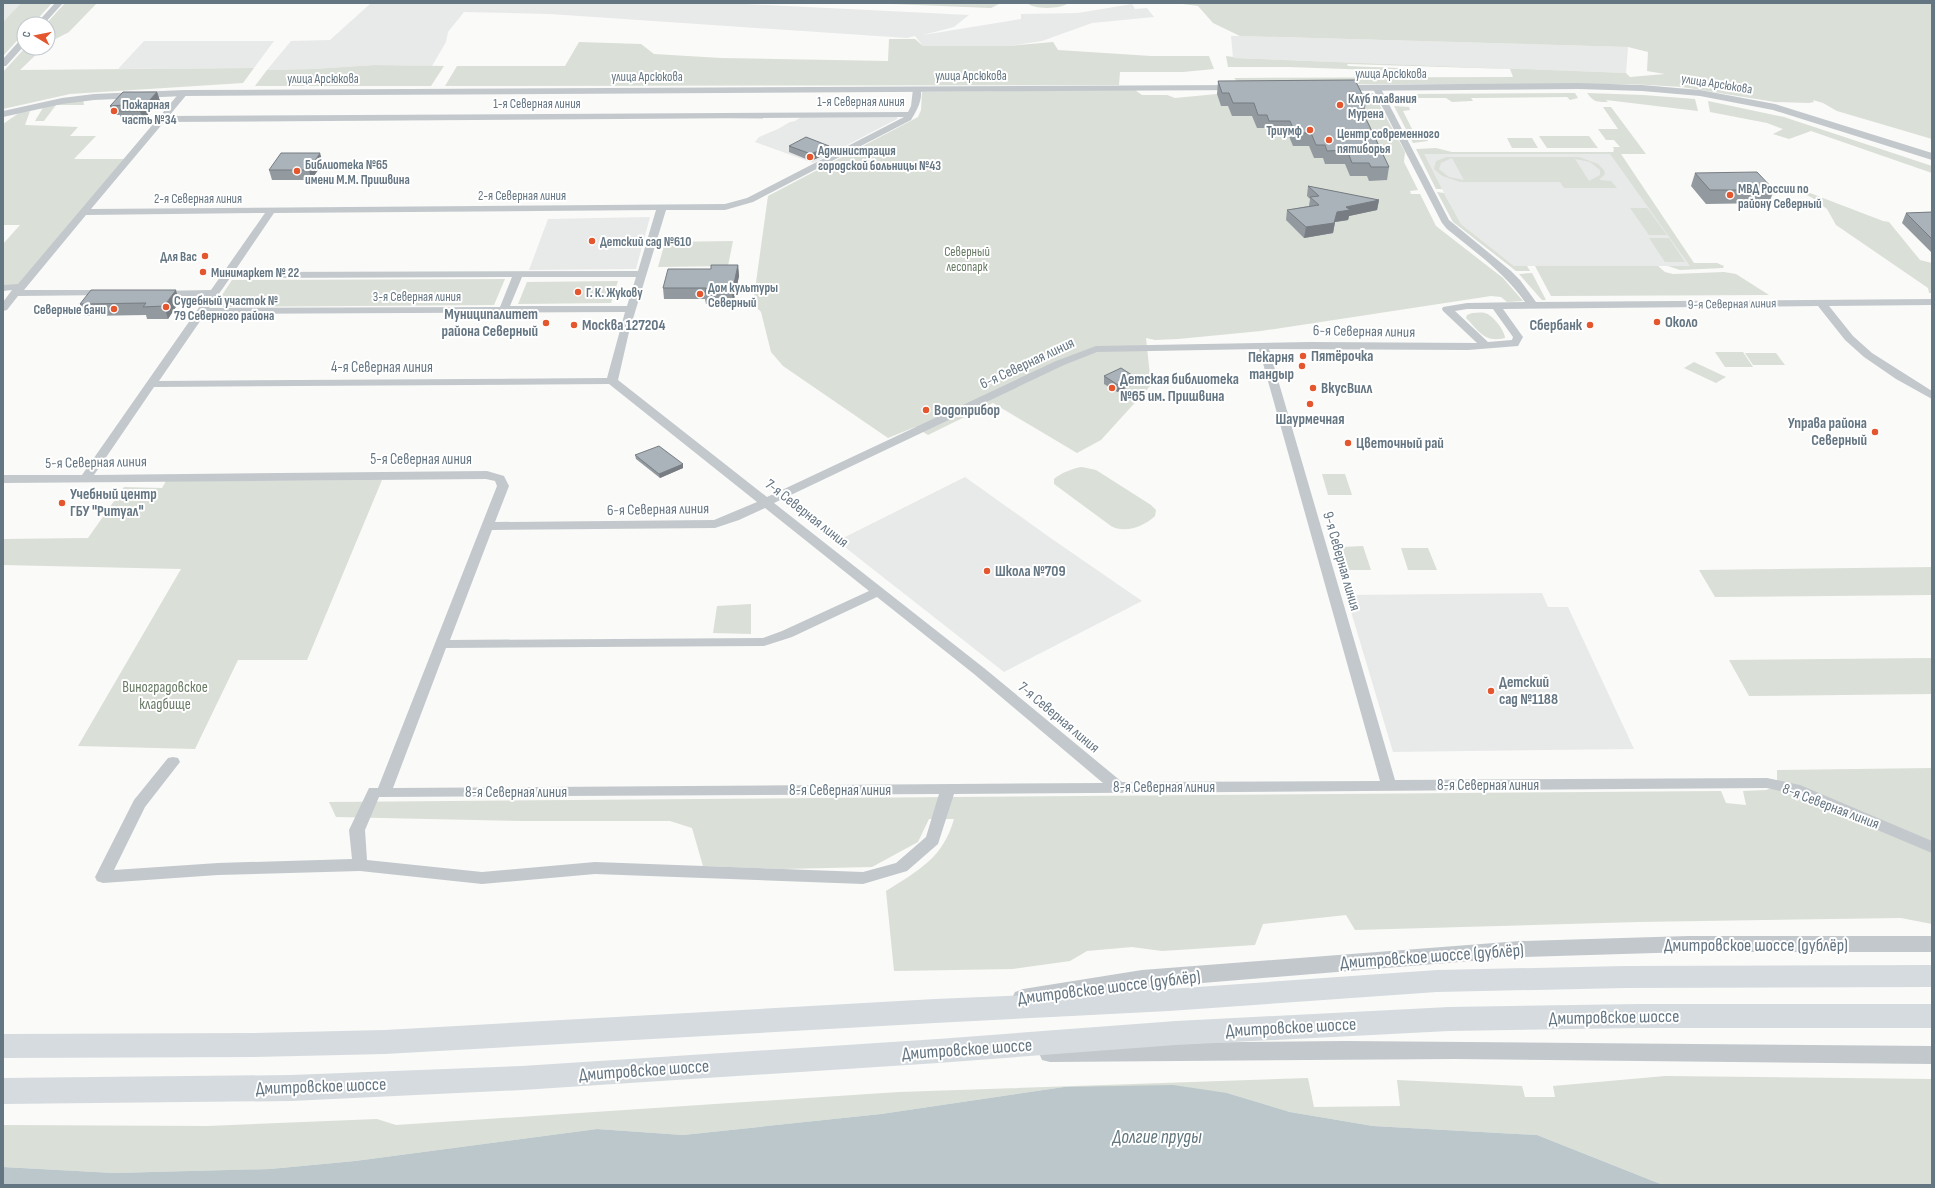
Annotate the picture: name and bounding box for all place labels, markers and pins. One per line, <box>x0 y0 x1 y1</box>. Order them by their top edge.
place label: Клуб плавания Мурена <box>1348 91 1417 122</box>
place label: Пожарная часть №34 <box>122 97 177 128</box>
marker: Клуб плавания Мурена <box>1335 100 1345 110</box>
marker: Пожарная часть №34 <box>109 106 119 116</box>
place label: Триумф <box>1266 123 1302 139</box>
marker: Триумф <box>1305 125 1315 135</box>
place label: Центр современного пятиборья <box>1337 126 1440 157</box>
marker: Центр современного пятиборья <box>1324 135 1334 145</box>
place label: Администрация городской больницы №43 <box>817 143 941 174</box>
marker: Администрация городской больницы №43 <box>805 152 815 162</box>
place label: Библиотека №65 имени М.М. Пришвина <box>305 157 410 188</box>
marker: Библиотека №65 имени М.М. Пришвина <box>292 166 302 176</box>
place label: МВД России по району Северный <box>1738 181 1822 212</box>
marker: МВД России по району Северный <box>1725 190 1735 200</box>
place label: Детский сад №610 <box>600 234 691 250</box>
marker: Детский сад №610 <box>587 236 597 246</box>
place label: Для Вас <box>160 249 198 265</box>
marker: Для Вас <box>200 251 210 261</box>
place label: Минимаркет № 22 <box>211 265 299 281</box>
marker: Минимаркет № 22 <box>198 267 208 277</box>
place label: Дом культуры Северный <box>708 280 778 311</box>
place label: Г. К. Жукову <box>586 285 643 301</box>
marker: Г. К. Жукову <box>573 287 583 297</box>
marker: Дом культуры Северный <box>695 289 705 299</box>
place label: Судебный участок № 79 Северного района <box>174 293 278 324</box>
place label: Северные бани <box>33 302 106 318</box>
marker: Судебный участок № 79 Северного района <box>161 302 171 312</box>
marker: Северные бани <box>109 304 119 314</box>
place label: Муниципалитет района Северный <box>441 305 538 341</box>
place label: Около <box>1665 313 1698 332</box>
place label: Москва 127204 <box>582 316 665 335</box>
place label: Сбербанк <box>1529 316 1583 335</box>
marker: Около <box>1652 317 1662 327</box>
marker: Муниципалитет района Северный <box>541 318 551 328</box>
marker: Москва 127204 <box>569 320 579 330</box>
marker: Сбербанк <box>1585 320 1595 330</box>
place label: Пятёрочка <box>1311 347 1373 366</box>
place label: Пекарня тандыр <box>1248 348 1294 384</box>
marker: Пятёрочка <box>1298 351 1308 361</box>
marker: Пекарня тандыр <box>1297 361 1307 371</box>
place label: Детская библиотека №65 им. Пришвина <box>1120 370 1239 406</box>
place label: ВкусВилл <box>1321 379 1373 398</box>
marker: Детская библиотека №65 им. Пришвина <box>1107 383 1117 393</box>
marker: ВкусВилл <box>1308 383 1318 393</box>
marker: Шаурмечная <box>1305 399 1315 409</box>
place label: Водоприбор <box>934 401 1000 420</box>
marker: Водоприбор <box>921 405 931 415</box>
place label: Шаурмечная <box>1275 410 1345 429</box>
place label: Управа района Северный <box>1788 414 1867 450</box>
marker: Управа района Северный <box>1870 427 1880 437</box>
place label: Цветочный рай <box>1356 434 1444 453</box>
marker: Цветочный рай <box>1343 438 1353 448</box>
place label: Учебный центр ГБУ "Ритуал" <box>70 485 157 521</box>
marker: Учебный центр ГБУ "Ритуал" <box>57 498 67 508</box>
place label: Школа №709 <box>995 562 1066 581</box>
marker: Школа №709 <box>982 566 992 576</box>
place label: Детский сад №1188 <box>1499 673 1558 709</box>
marker: Детский сад №1188 <box>1486 686 1496 696</box>

